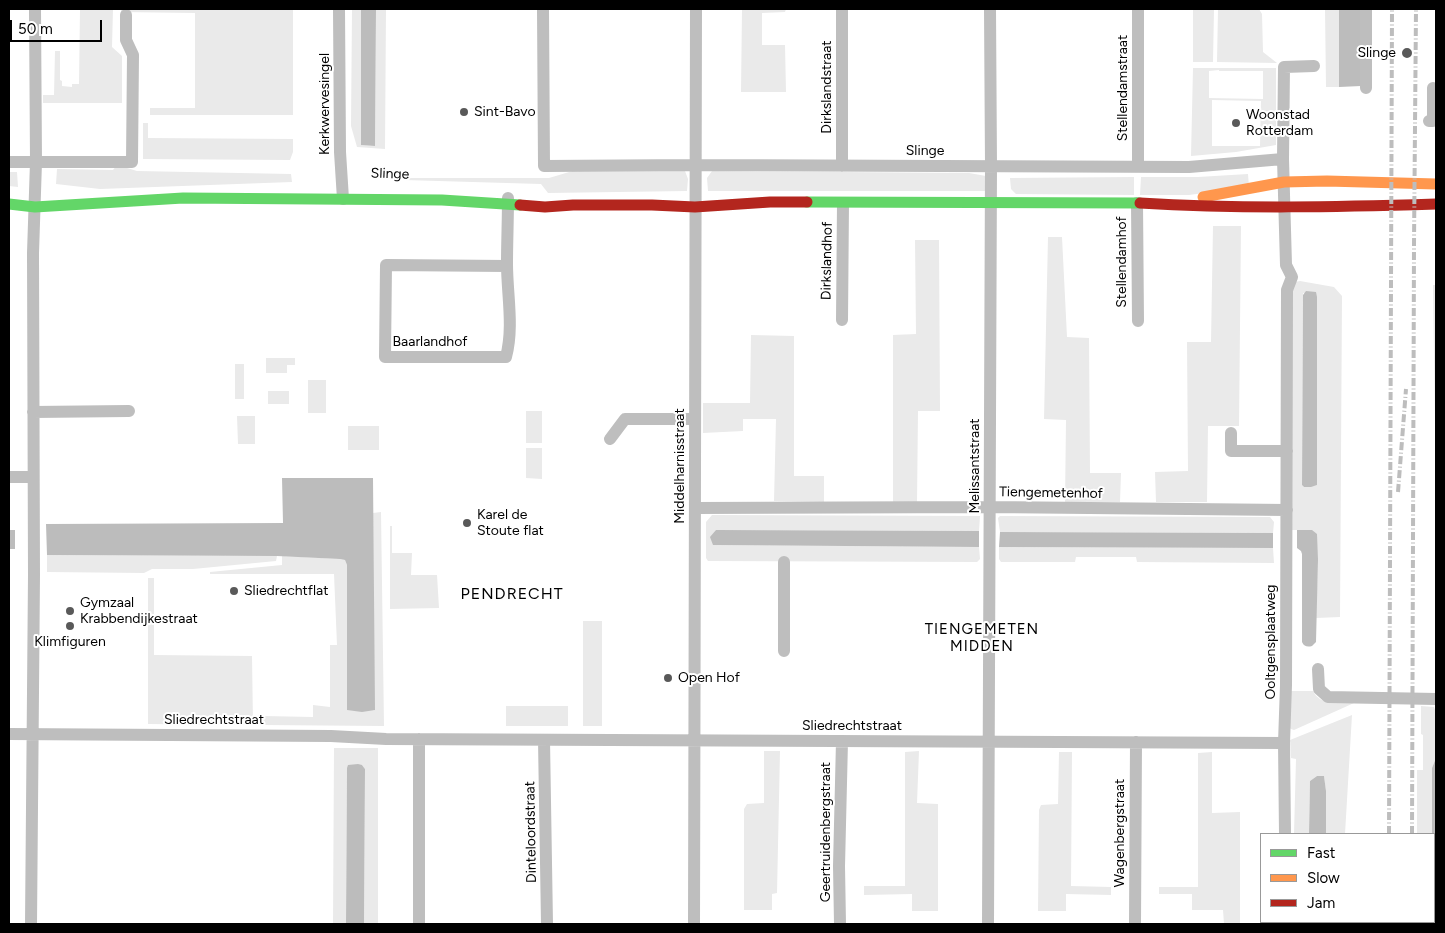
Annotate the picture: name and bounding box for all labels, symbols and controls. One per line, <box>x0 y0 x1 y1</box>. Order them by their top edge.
scale bar <box>12 10 105 42</box>
text: 50 m <box>18 20 53 38</box>
street label: Stellendamstraat <box>1115 35 1131 141</box>
street label: Dirkslandstraat <box>819 40 835 134</box>
place label: Slinge <box>1357 45 1396 61</box>
marker: Slinge <box>1400 46 1414 60</box>
street label: Kerkwervesingel <box>317 53 333 155</box>
place label: Sint-Bavo <box>474 104 536 120</box>
marker: Sint-Bavo <box>458 106 470 118</box>
place label: Woonstad Rotterdam <box>1246 107 1313 140</box>
marker: Woonstad Rotterdam <box>1230 117 1242 129</box>
street label: Slinge <box>906 143 944 159</box>
street label: Slinge <box>370 165 410 183</box>
street label: Stellendamhof <box>1114 216 1130 308</box>
street label: Dirkslandhof <box>818 222 836 300</box>
street label: Baarlandhof <box>393 334 467 350</box>
street label: Middelharnisstraat <box>672 408 688 524</box>
street label: Melissantstraat <box>967 418 983 514</box>
street label: Tiengemetenhof <box>999 484 1103 502</box>
place label: Karel de Stoute flat <box>477 507 544 540</box>
marker: Karel de Stoute flat <box>461 517 473 529</box>
place label: Sliedrechtflat <box>244 583 329 599</box>
district label: PENDRECHT <box>459 584 565 604</box>
street label: Ooltgensplaatweg <box>1263 584 1279 700</box>
marker: Sliedrechtflat <box>228 585 240 597</box>
place label: Gymzaal Krabbendijkestraat <box>80 595 198 628</box>
marker: Gymzaal Krabbendijkestraat <box>64 605 76 617</box>
marker: Klimfiguren <box>64 620 76 632</box>
district label: TIENGEMETEN MIDDEN <box>923 621 1041 656</box>
place label: Klimfiguren <box>34 634 106 650</box>
place label: Open Hof <box>678 670 740 686</box>
marker: Open Hof <box>662 672 674 684</box>
street label: Sliedrechtstraat <box>164 712 264 728</box>
street label: Sliedrechtstraat <box>802 718 902 734</box>
street label: Geertruidenbergstraat <box>818 762 834 902</box>
street label: Wagenbergstraat <box>1112 779 1128 887</box>
street label: Dinteloordstraat <box>522 781 540 883</box>
legend <box>1260 833 1435 923</box>
text: Fast <box>1307 844 1335 862</box>
text: Slow <box>1307 869 1340 887</box>
text: Jam <box>1307 894 1335 912</box>

